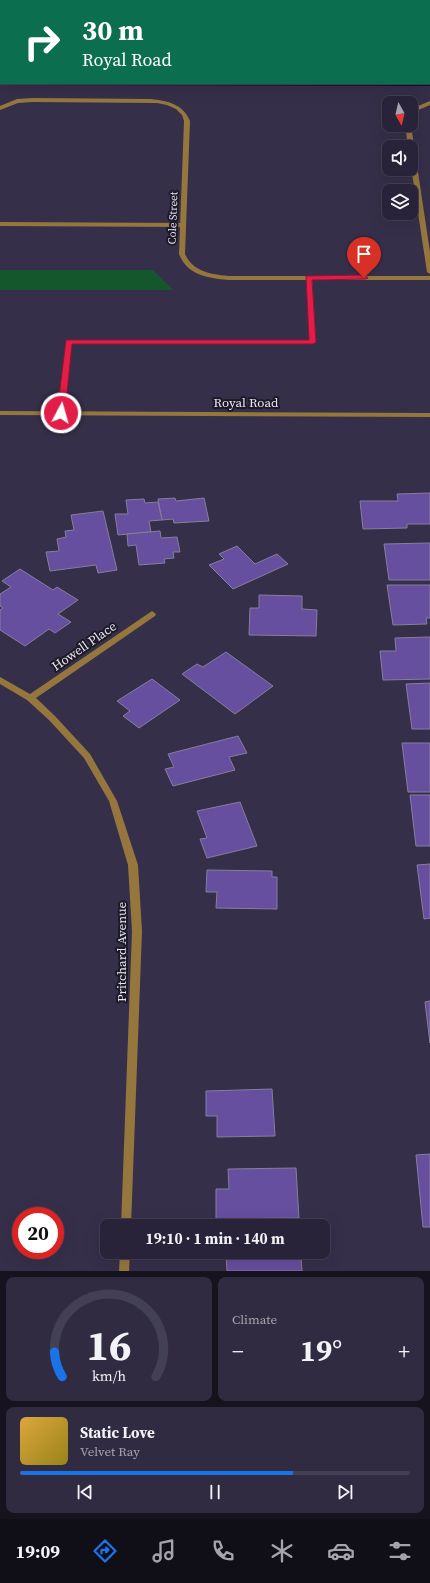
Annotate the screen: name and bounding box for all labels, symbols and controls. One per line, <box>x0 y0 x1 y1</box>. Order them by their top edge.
text: 30 m <box>82 11 144 49</box>
icon: right <box>16 16 68 68</box>
text: Royal Road <box>82 47 172 72</box>
north arrow <box>382 96 418 132</box>
map controls <box>382 96 418 220</box>
button: sound <box>382 140 418 176</box>
button: layers <box>382 184 418 220</box>
street label: Cole Street <box>165 191 181 245</box>
pin <box>347 237 381 278</box>
icon: arrive <box>353 243 375 265</box>
position arrow <box>40 392 82 434</box>
street label: Royal Road <box>214 394 279 411</box>
street label: Howell Place <box>48 617 120 674</box>
street label: Pritchard Avenue <box>113 902 130 1002</box>
speed limit sign: 20 <box>12 1207 64 1259</box>
text: 19:10 · 1 min · 140 m <box>146 1228 285 1249</box>
text: Climate <box>232 1311 277 1328</box>
text: 16 <box>86 1317 132 1374</box>
text: 19° <box>300 1330 342 1371</box>
text: − <box>232 1336 244 1366</box>
text: + <box>398 1336 410 1366</box>
text: km/h <box>92 1366 126 1386</box>
text: Static Love <box>80 1422 155 1443</box>
text: Velvet Ray <box>80 1443 140 1460</box>
icon: previous <box>74 1481 96 1503</box>
icon: pause <box>204 1481 226 1503</box>
icon: next <box>334 1481 356 1503</box>
icon: directions <box>91 1537 119 1565</box>
icon: music <box>150 1537 178 1565</box>
icon: phone <box>209 1537 237 1565</box>
icon: climate <box>268 1537 296 1565</box>
icon: car <box>327 1537 355 1565</box>
icon: filters <box>386 1537 414 1565</box>
text: 19:09 <box>16 1539 60 1564</box>

